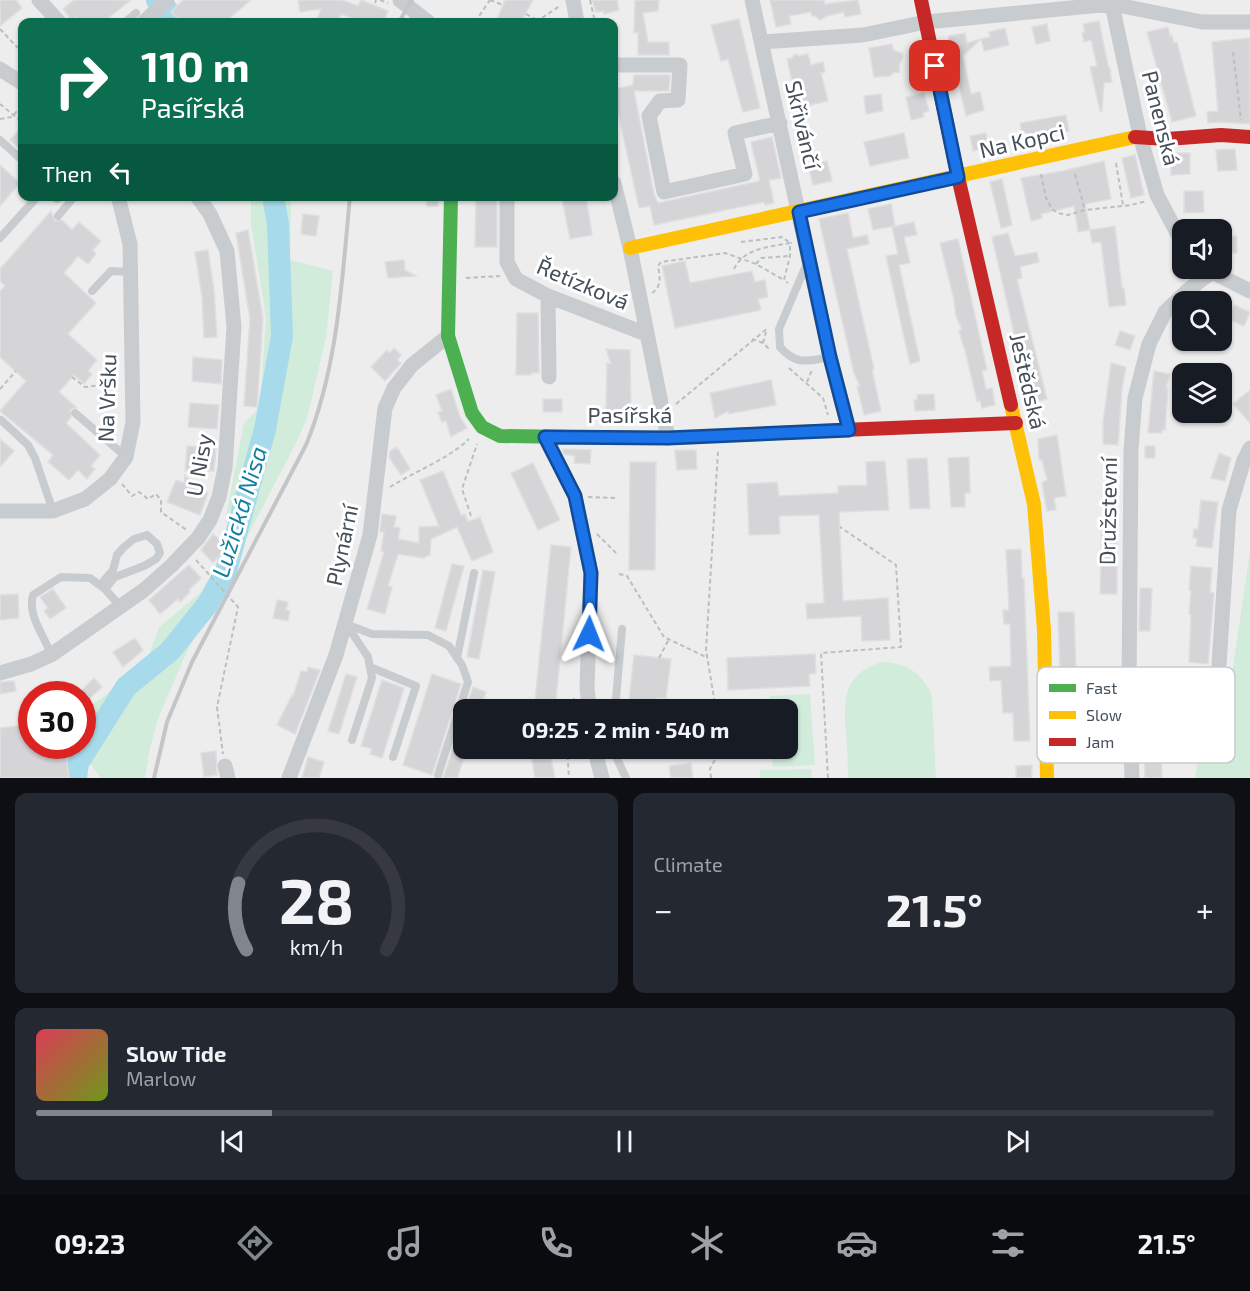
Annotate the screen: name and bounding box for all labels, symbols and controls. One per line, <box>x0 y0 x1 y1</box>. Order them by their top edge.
text: 110 m <box>141 40 250 90</box>
pin <box>909 40 960 91</box>
icon: right <box>42 42 120 120</box>
icon: arrive <box>918 49 951 82</box>
street label: Panenská <box>1138 68 1186 168</box>
street label: Skřivánčí <box>781 78 827 173</box>
text: Pasířská <box>141 91 245 123</box>
street label: Na Kopci <box>977 118 1067 162</box>
icon: left <box>104 156 137 189</box>
text: Then <box>42 160 92 186</box>
map controls <box>1172 219 1232 423</box>
button: sound <box>1172 219 1232 279</box>
street label: Řetízková <box>534 252 633 314</box>
button: search <box>1172 291 1232 351</box>
street label: Ještědská <box>1005 330 1053 431</box>
street label: Na Vršku <box>91 353 121 443</box>
button: layers <box>1172 363 1232 423</box>
street label: Pasířská <box>588 401 672 427</box>
street label: U Nisy <box>180 431 216 498</box>
water label: Lužická Nisa <box>205 442 272 581</box>
street label: Družstevní <box>1093 455 1121 565</box>
street label: Plynární <box>320 500 363 588</box>
position arrow <box>557 602 621 666</box>
legend <box>1037 667 1235 763</box>
text: Fast <box>1086 678 1117 697</box>
speed limit sign: 30 <box>18 681 96 759</box>
text: Slow <box>1086 705 1122 724</box>
text: 09:25 · 2 min · 540 m <box>522 716 729 742</box>
text: Jam <box>1086 732 1114 751</box>
text: Climate <box>654 852 723 876</box>
text: 28 <box>279 862 354 937</box>
text: 21.5° <box>886 882 983 936</box>
text: − <box>654 889 673 929</box>
text: + <box>1196 889 1214 929</box>
text: km/h <box>290 934 343 959</box>
text: Slow Tide <box>126 1040 226 1066</box>
text: Marlow <box>126 1066 196 1090</box>
icon: previous <box>216 1125 249 1158</box>
icon: pause <box>608 1125 641 1158</box>
icon: next <box>1001 1125 1034 1158</box>
icon: directions <box>234 1222 276 1264</box>
icon: music <box>384 1222 426 1264</box>
icon: phone <box>535 1222 577 1264</box>
icon: climate <box>686 1222 728 1264</box>
icon: car <box>836 1222 878 1264</box>
icon: filters <box>987 1222 1029 1264</box>
text: 09:23 <box>54 1227 125 1259</box>
text: 21.5° <box>1137 1227 1196 1259</box>

